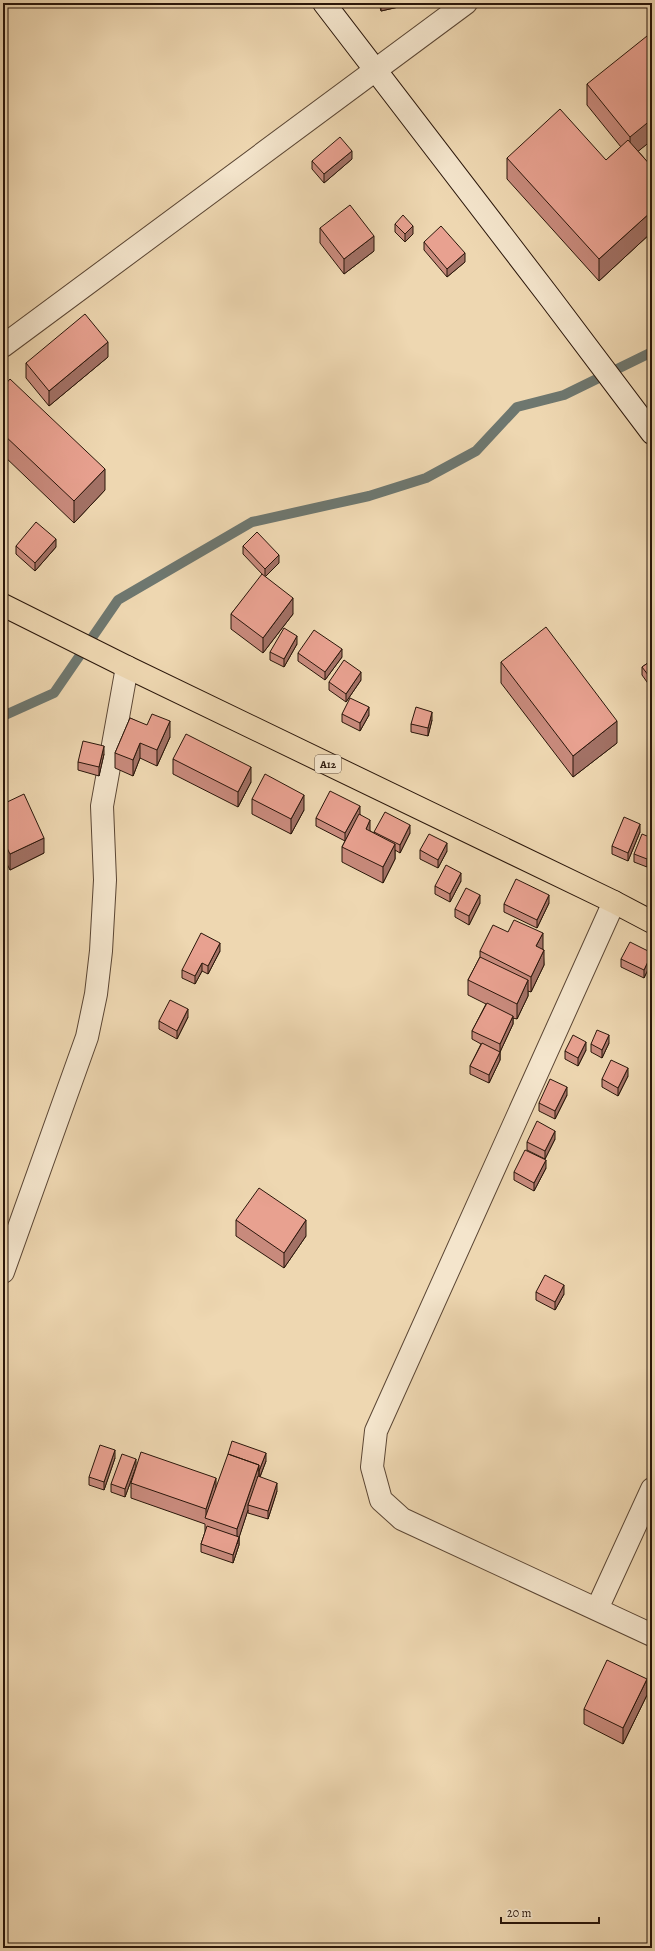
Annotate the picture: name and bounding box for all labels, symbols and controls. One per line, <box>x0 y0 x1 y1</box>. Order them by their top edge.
road number: A12 <box>315 755 341 773</box>
scale bar <box>501 1899 599 1925</box>
text: 20 m <box>507 1905 531 1921</box>

